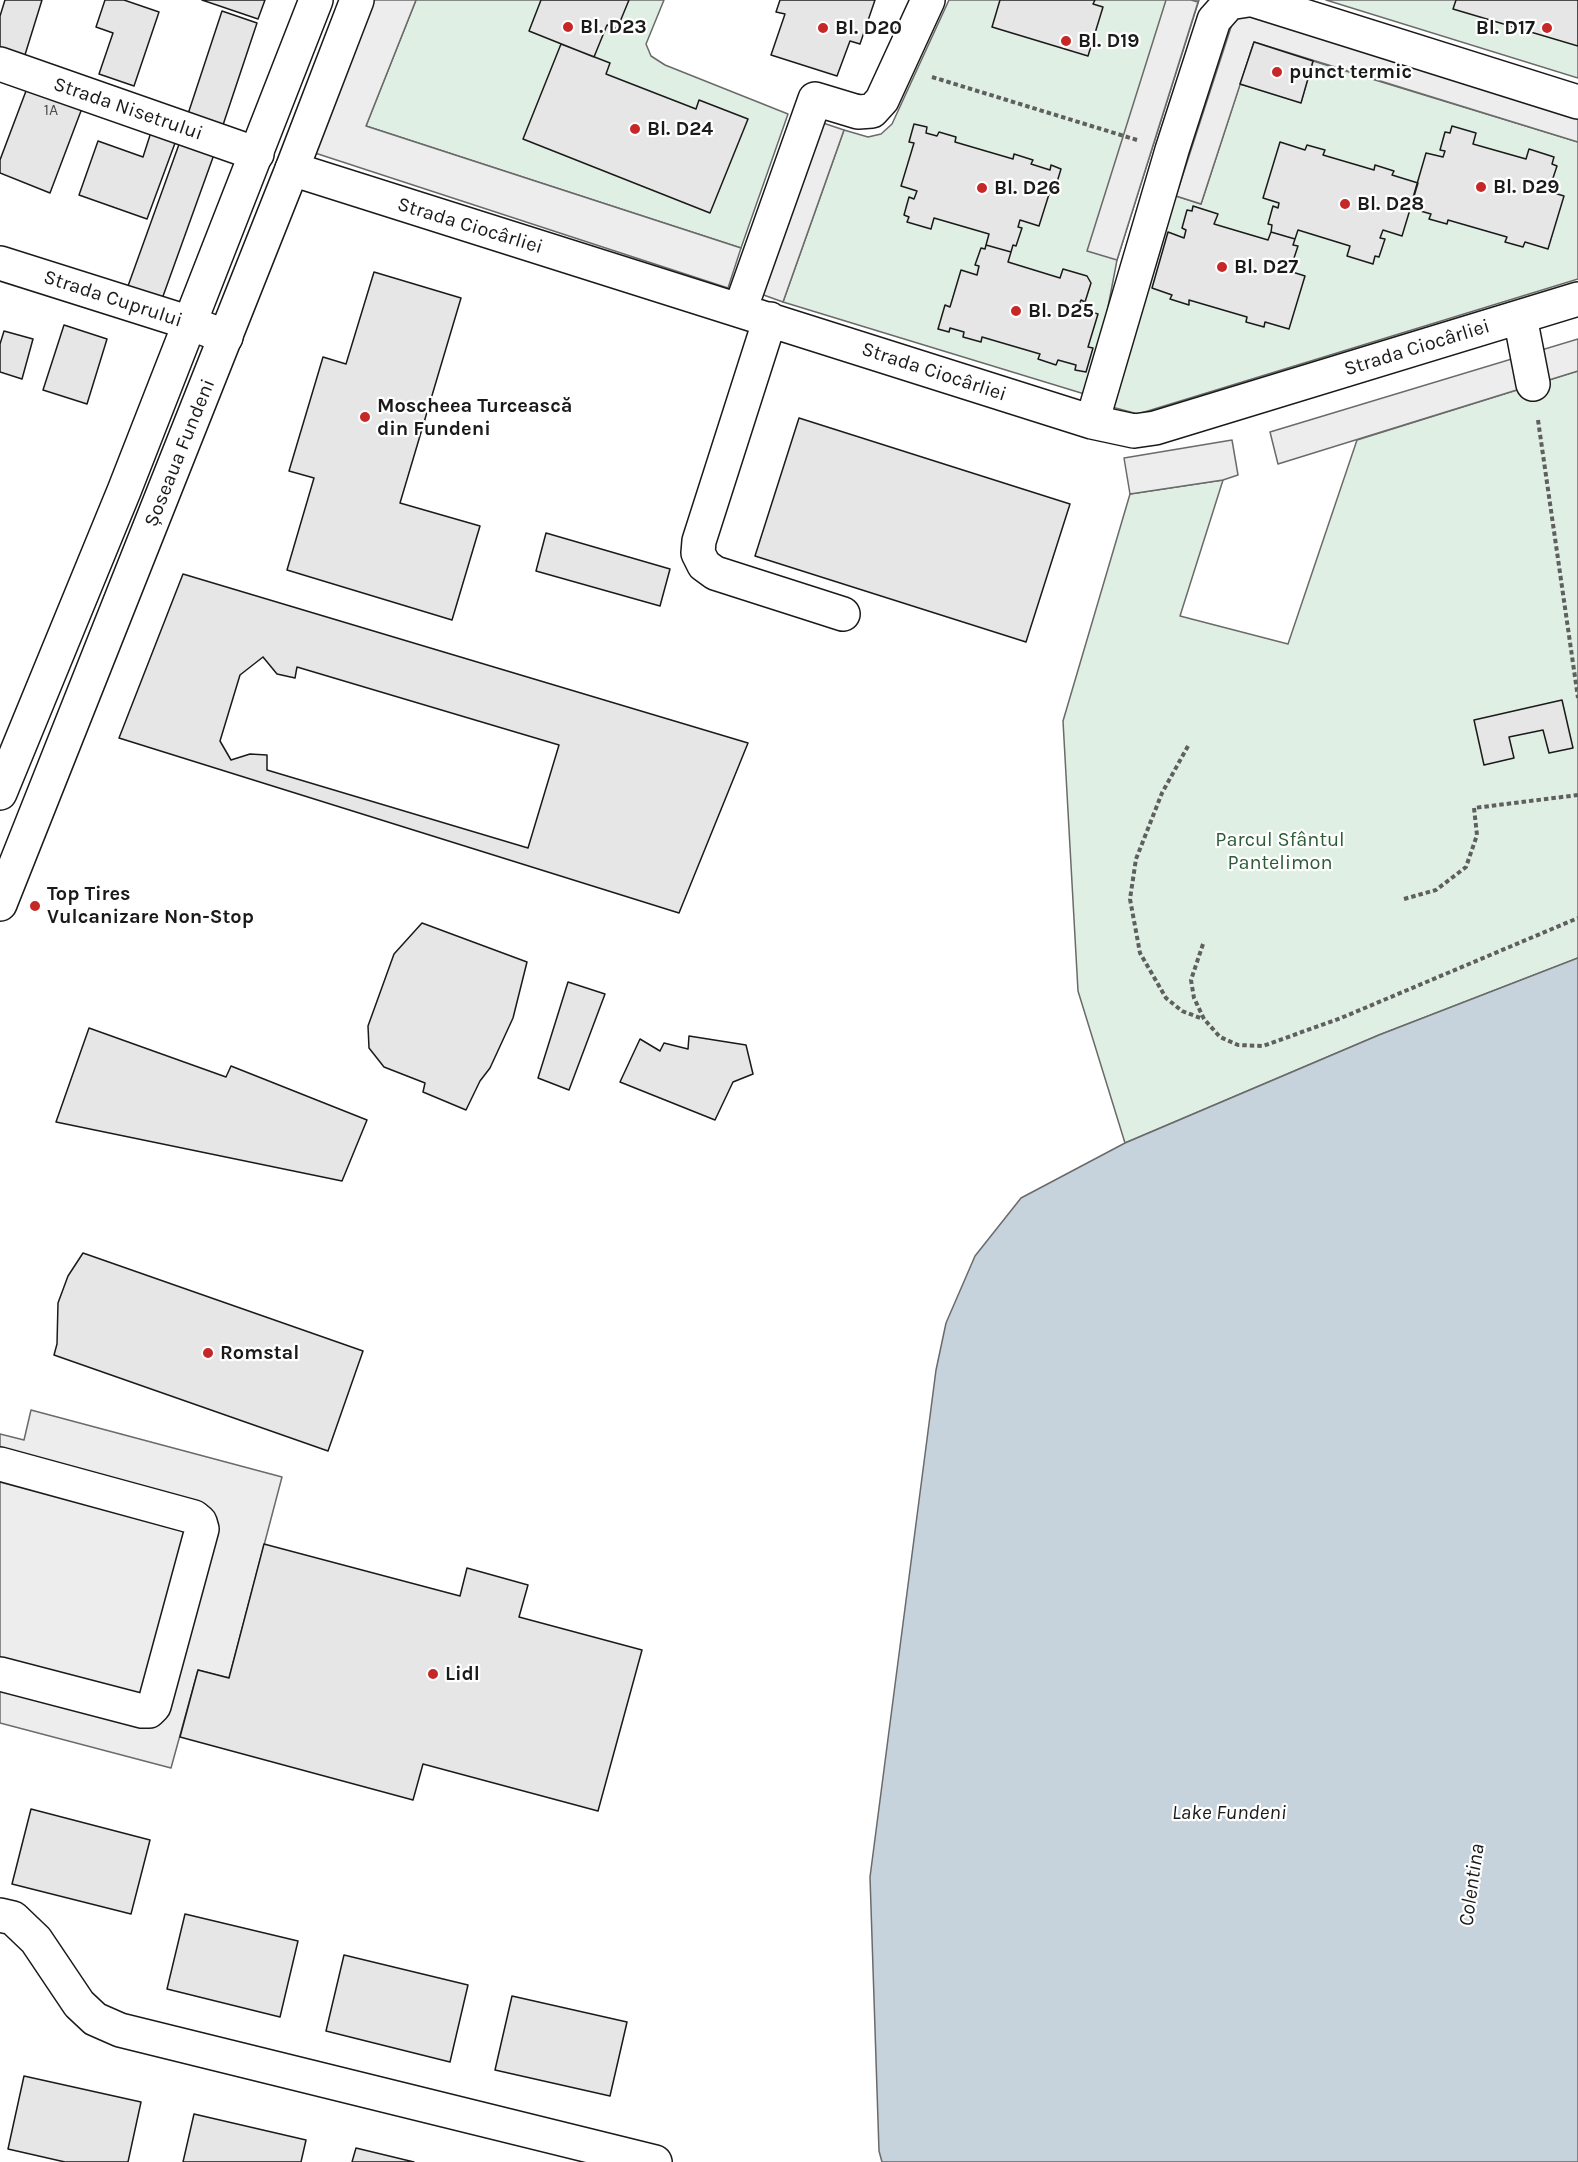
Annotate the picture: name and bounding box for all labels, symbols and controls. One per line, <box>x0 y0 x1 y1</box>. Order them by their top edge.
place label: Bl. D23 <box>580 15 647 39</box>
place label: Bl. D20 <box>835 16 902 40</box>
place label: Bl. D17 <box>1476 16 1535 40</box>
marker: Bl. D23 <box>561 20 575 34</box>
marker: Bl. D20 <box>816 21 830 35</box>
marker: Bl. D17 <box>1540 21 1554 35</box>
place label: Bl. D19 <box>1078 29 1139 53</box>
marker: Bl. D19 <box>1059 34 1073 48</box>
place label: punct termic <box>1289 60 1412 84</box>
marker: punct termic <box>1270 65 1284 79</box>
street label: Strada Nisetrului <box>50 72 206 146</box>
house number: 1A <box>44 100 58 120</box>
place label: Bl. D24 <box>647 117 713 141</box>
marker: Bl. D24 <box>628 122 642 136</box>
place label: Bl. D29 <box>1493 175 1559 199</box>
place label: Bl. D26 <box>994 176 1060 200</box>
marker: Bl. D29 <box>1474 180 1488 194</box>
marker: Bl. D26 <box>975 181 989 195</box>
street label: Strada Ciocârliei <box>394 192 546 260</box>
place label: Bl. D28 <box>1357 192 1424 216</box>
marker: Bl. D28 <box>1338 197 1352 211</box>
place label: Bl. D27 <box>1234 255 1298 279</box>
marker: Bl. D27 <box>1215 260 1229 274</box>
street label: Strada Cuprului <box>41 265 185 333</box>
place label: Bl. D25 <box>1028 299 1094 323</box>
marker: Bl. D25 <box>1009 304 1023 318</box>
street label: Strada Ciocârliei <box>1341 314 1493 382</box>
street label: Strada Ciocârliei <box>859 337 1009 407</box>
street label: Șoseaua Fundeni <box>139 376 221 530</box>
place label: Moscheea Turcească din Fundeni <box>377 394 572 441</box>
marker: Moscheea Turcească din Fundeni <box>358 410 372 424</box>
park label: Parcul Sfântul Pantelimon <box>1215 828 1345 875</box>
place label: Top Tires Vulcanizare Non-Stop <box>47 882 254 929</box>
marker: Top Tires Vulcanizare Non-Stop <box>28 899 42 913</box>
place label: Romstal <box>220 1341 299 1365</box>
marker: Romstal <box>201 1346 215 1360</box>
place label: Lidl <box>445 1662 480 1686</box>
marker: Lidl <box>426 1667 440 1681</box>
water label: Lake Fundeni <box>1172 1800 1286 1826</box>
water label: Colentina <box>1454 1842 1490 1928</box>

